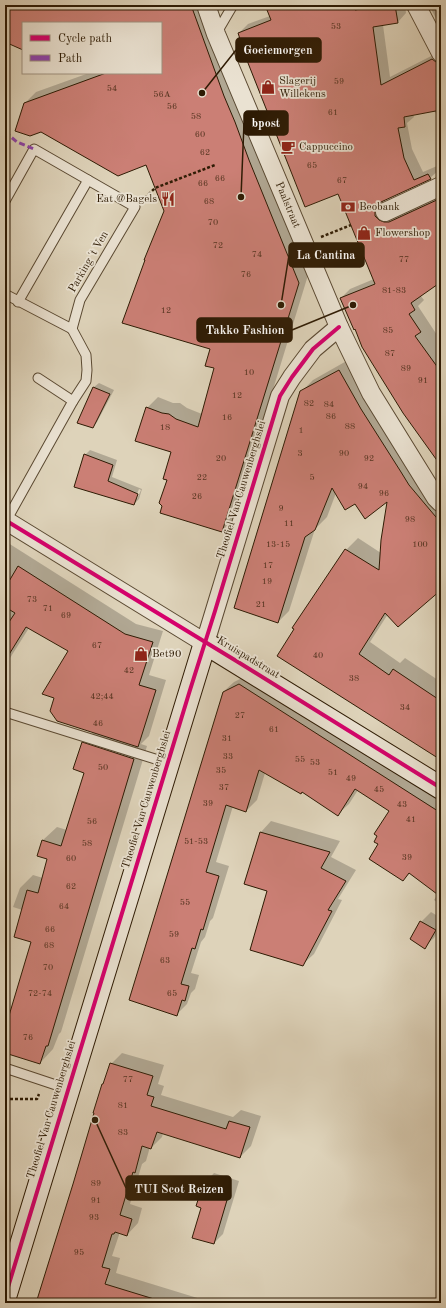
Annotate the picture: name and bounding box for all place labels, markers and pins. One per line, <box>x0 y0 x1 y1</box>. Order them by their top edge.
callout: Goeiemorgen <box>236 38 321 62</box>
place label: Slagerij Willekens <box>279 76 326 100</box>
shop icon: Slagerij Willekens <box>260 79 276 95</box>
callout: bpost <box>244 111 288 135</box>
cafe icon: Cappuccino <box>280 139 296 155</box>
place label: Cappuccino <box>299 142 353 153</box>
restaurant icon: Eat @Bagels <box>160 191 176 207</box>
place label: Eat @Bagels <box>96 194 157 205</box>
bank icon: Beobank <box>340 199 356 215</box>
place label: Beobank <box>359 202 400 213</box>
shop icon: Flowershop <box>356 225 372 241</box>
place label: Flowershop <box>375 228 430 239</box>
callout: La Cantina <box>289 243 364 267</box>
callout: Takko Fashion <box>197 318 292 342</box>
shop icon: Bet90 <box>133 646 149 662</box>
place label: Bet90 <box>152 649 181 660</box>
callout: TUI Scot Reizen <box>126 1176 231 1200</box>

